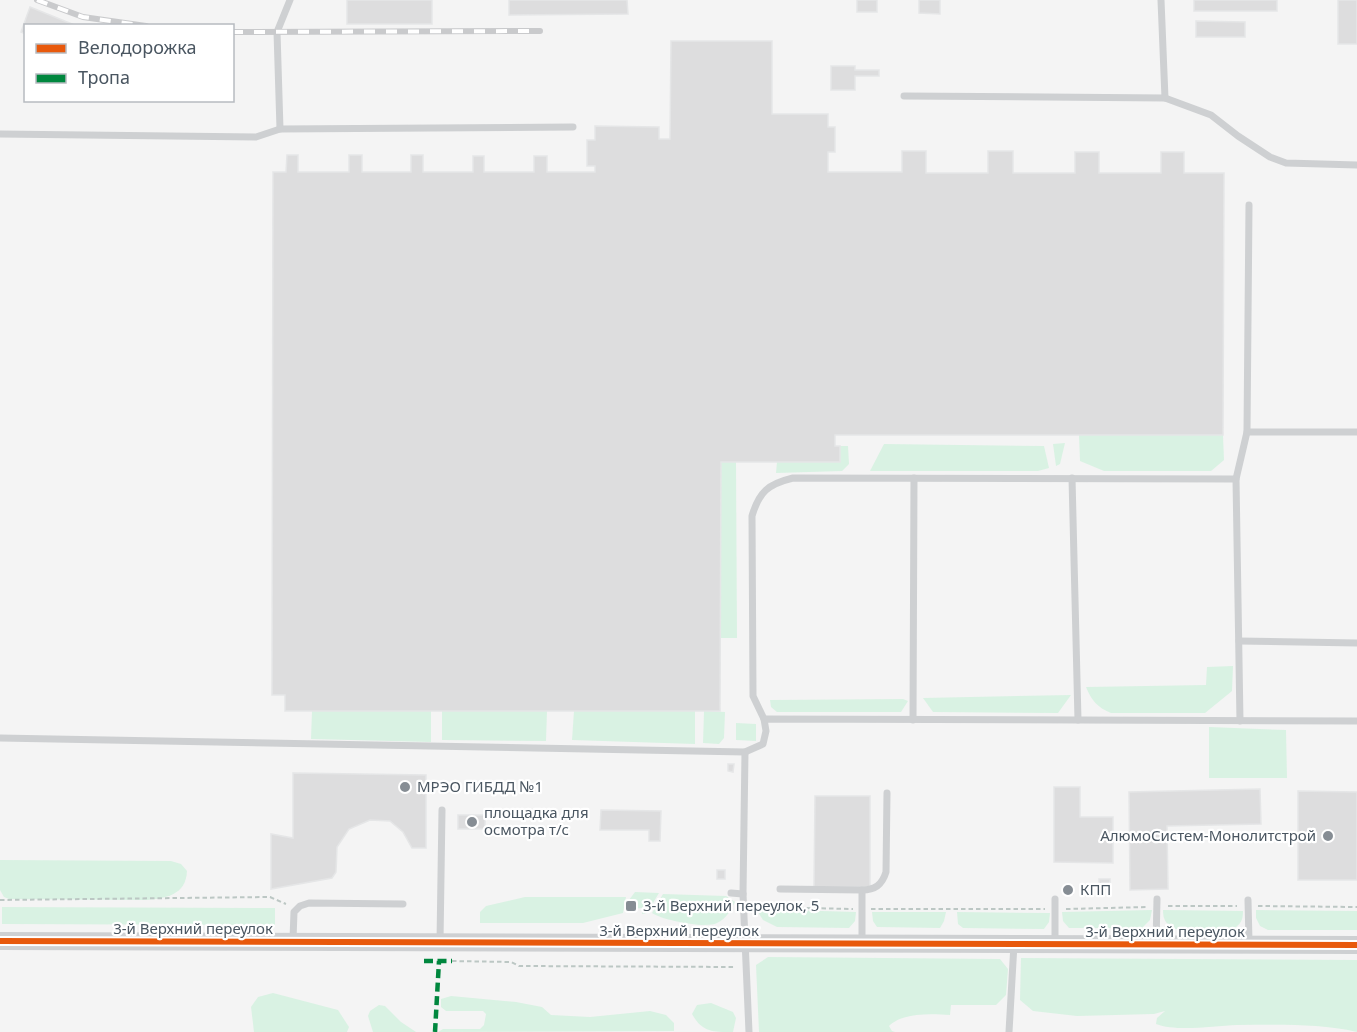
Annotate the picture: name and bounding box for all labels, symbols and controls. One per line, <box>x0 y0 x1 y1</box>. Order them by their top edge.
legend <box>24 24 234 102</box>
text: Велодорожка <box>78 35 196 59</box>
text: Тропа <box>78 65 130 89</box>
place label: МРЭО ГИБДД №1 <box>417 776 543 796</box>
marker: МРЭО ГИБДД №1 <box>398 780 412 794</box>
place label: площадка для осмотра т/с <box>484 802 589 839</box>
marker: площадка для осмотра т/с <box>465 815 479 829</box>
place label: АлюмоСистем-Монолитстрой <box>1100 825 1316 845</box>
marker: АлюмоСистем-Монолитстрой <box>1321 829 1335 843</box>
place label: КПП <box>1080 879 1111 899</box>
marker: КПП <box>1061 883 1075 897</box>
place label: 3-й Верхний переулок, 5 <box>643 895 819 915</box>
marker: 3-й Верхний переулок, 5 <box>624 899 638 913</box>
street label: 3-й Верхний переулок <box>113 918 273 938</box>
street label: 3-й Верхний переулок <box>599 920 759 940</box>
street label: 3-й Верхний переулок <box>1085 921 1245 941</box>

